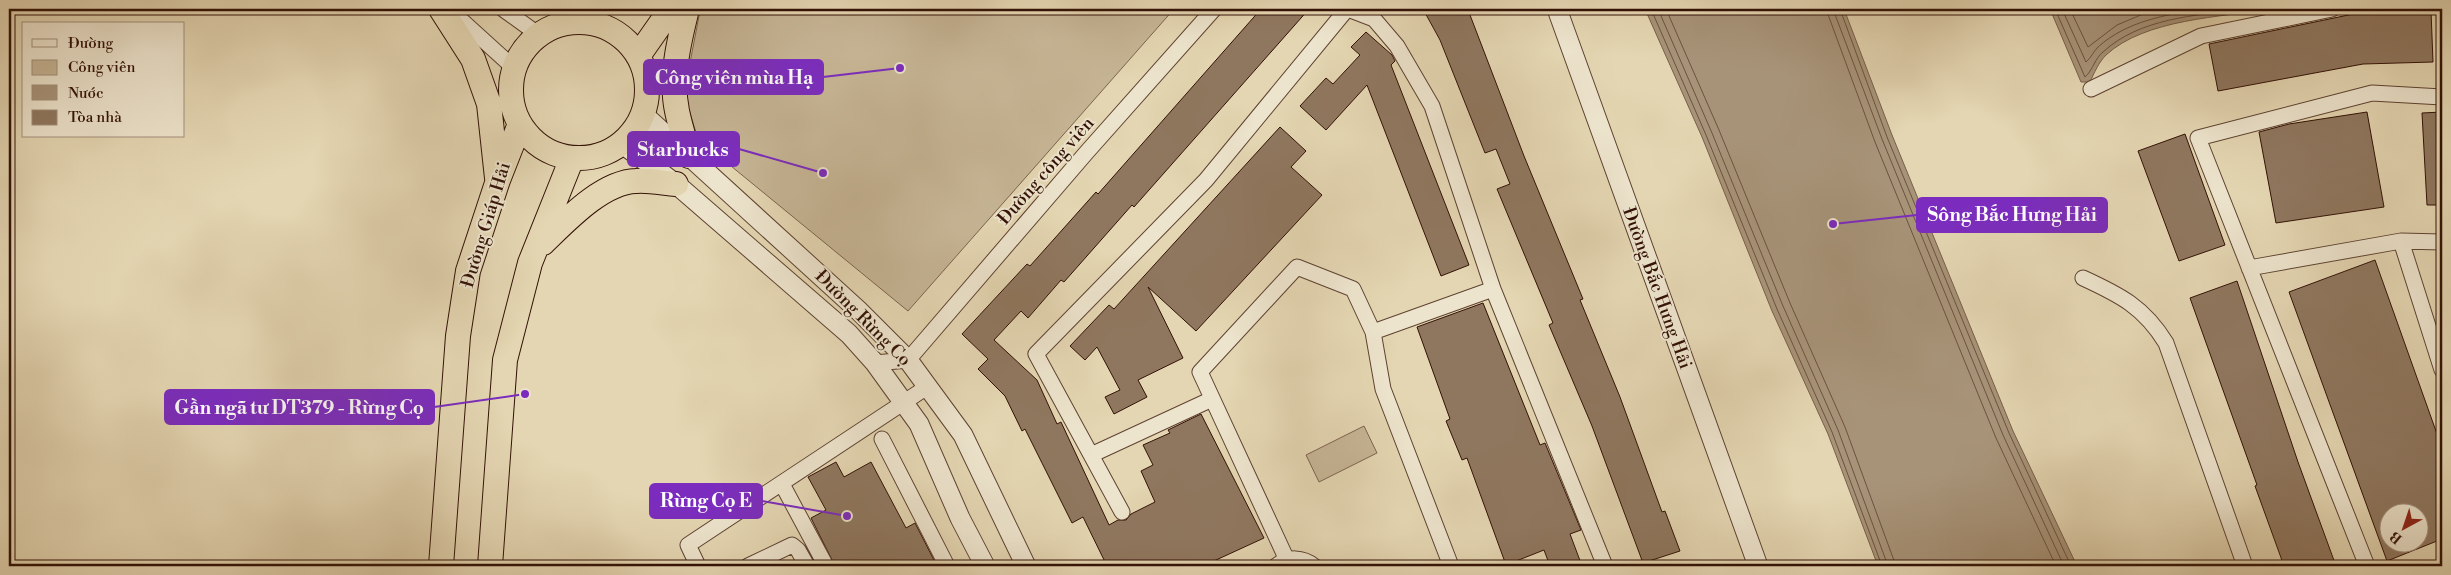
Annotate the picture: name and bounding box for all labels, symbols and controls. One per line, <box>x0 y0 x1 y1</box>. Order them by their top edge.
legend <box>22 22 185 138</box>
text: Đường <box>68 34 114 53</box>
text: Công viên <box>68 58 136 77</box>
callout: Công viên mùa Hạ <box>644 60 823 94</box>
text: Công viên mùa Hạ <box>655 66 814 90</box>
text: Nước <box>68 84 104 103</box>
text: Tòa nhà <box>68 108 122 127</box>
street label: Đường công viên <box>993 112 1099 230</box>
callout: Starbucks <box>628 132 739 166</box>
text: Starbucks <box>637 138 729 162</box>
street label: Đường Giáp Hải <box>456 159 516 291</box>
callout: Sông Bắc Hưng Hải <box>1917 198 2107 232</box>
text: Sông Bắc Hưng Hải <box>1927 203 2097 227</box>
street label: Đường Bắc Hưng Hải <box>1617 204 1697 372</box>
street label: Đường Rừng Cọ <box>810 265 916 371</box>
callout: Gần ngã tư DT379 - Rừng Cọ <box>165 390 434 424</box>
text: Gần ngã tư DT379 - Rừng Cọ <box>174 396 424 420</box>
callout: Rừng Cọ E <box>650 484 762 518</box>
text: Rừng Cọ E <box>660 489 752 513</box>
north arrow <box>2378 502 2428 552</box>
text: B <box>2386 527 2406 547</box>

